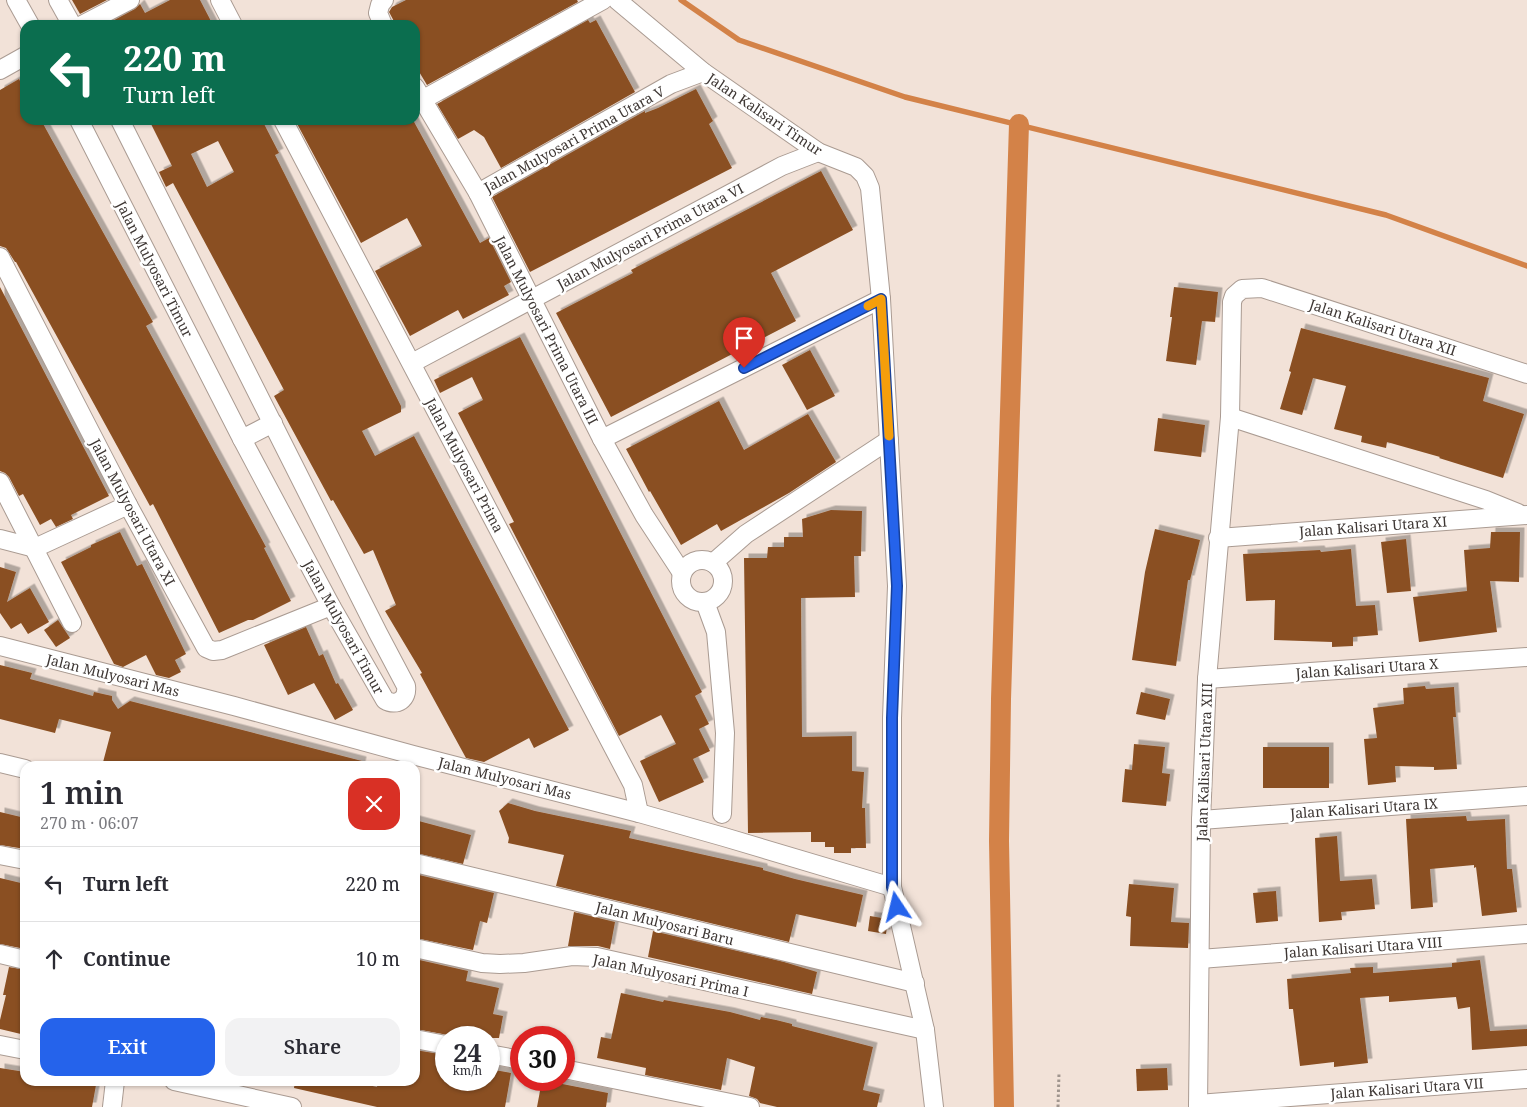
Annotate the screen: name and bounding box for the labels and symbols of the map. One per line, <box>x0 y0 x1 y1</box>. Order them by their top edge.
street label: Jalan Kalisari Timur <box>703 68 827 160</box>
street label: Jalan Mulyosari Prima Utara V <box>480 81 668 197</box>
street label: Jalan Mulyosari Prima Utara VI <box>553 179 747 294</box>
street label: Jalan Mulyosari Timur <box>112 197 198 341</box>
street label: Jalan Mulyosari Prima Utara III <box>491 231 603 428</box>
street label: Jalan Kalisari Utara XII <box>1306 294 1459 360</box>
pin <box>723 317 765 368</box>
street label: Jalan Mulyosari Prima <box>421 394 509 536</box>
street label: Jalan Mulyosari Utara XI <box>86 434 180 589</box>
street label: Jalan Kalisari Utara XI <box>1297 511 1448 541</box>
street label: Jalan Mulyosari Timur <box>299 556 389 698</box>
street label: Jalan Mulyosari Mas <box>44 649 181 701</box>
street label: Jalan Kalisari Utara X <box>1294 653 1440 683</box>
street label: Jalan Kalisari Utara XIII <box>1192 682 1216 843</box>
street label: Jalan Mulyosari Mas <box>436 752 573 804</box>
street label: Jalan Kalisari Utara IX <box>1288 793 1439 823</box>
position arrow <box>870 880 922 932</box>
street label: Jalan Mulyosari Baru <box>593 896 736 949</box>
street label: Jalan Kalisari Utara VIII <box>1282 932 1443 962</box>
street label: Jalan Mulyosari Prima I <box>591 949 750 1001</box>
speed limit sign: 30 <box>510 1026 575 1091</box>
street label: Jalan Kalisari Utara VII <box>1329 1073 1484 1103</box>

